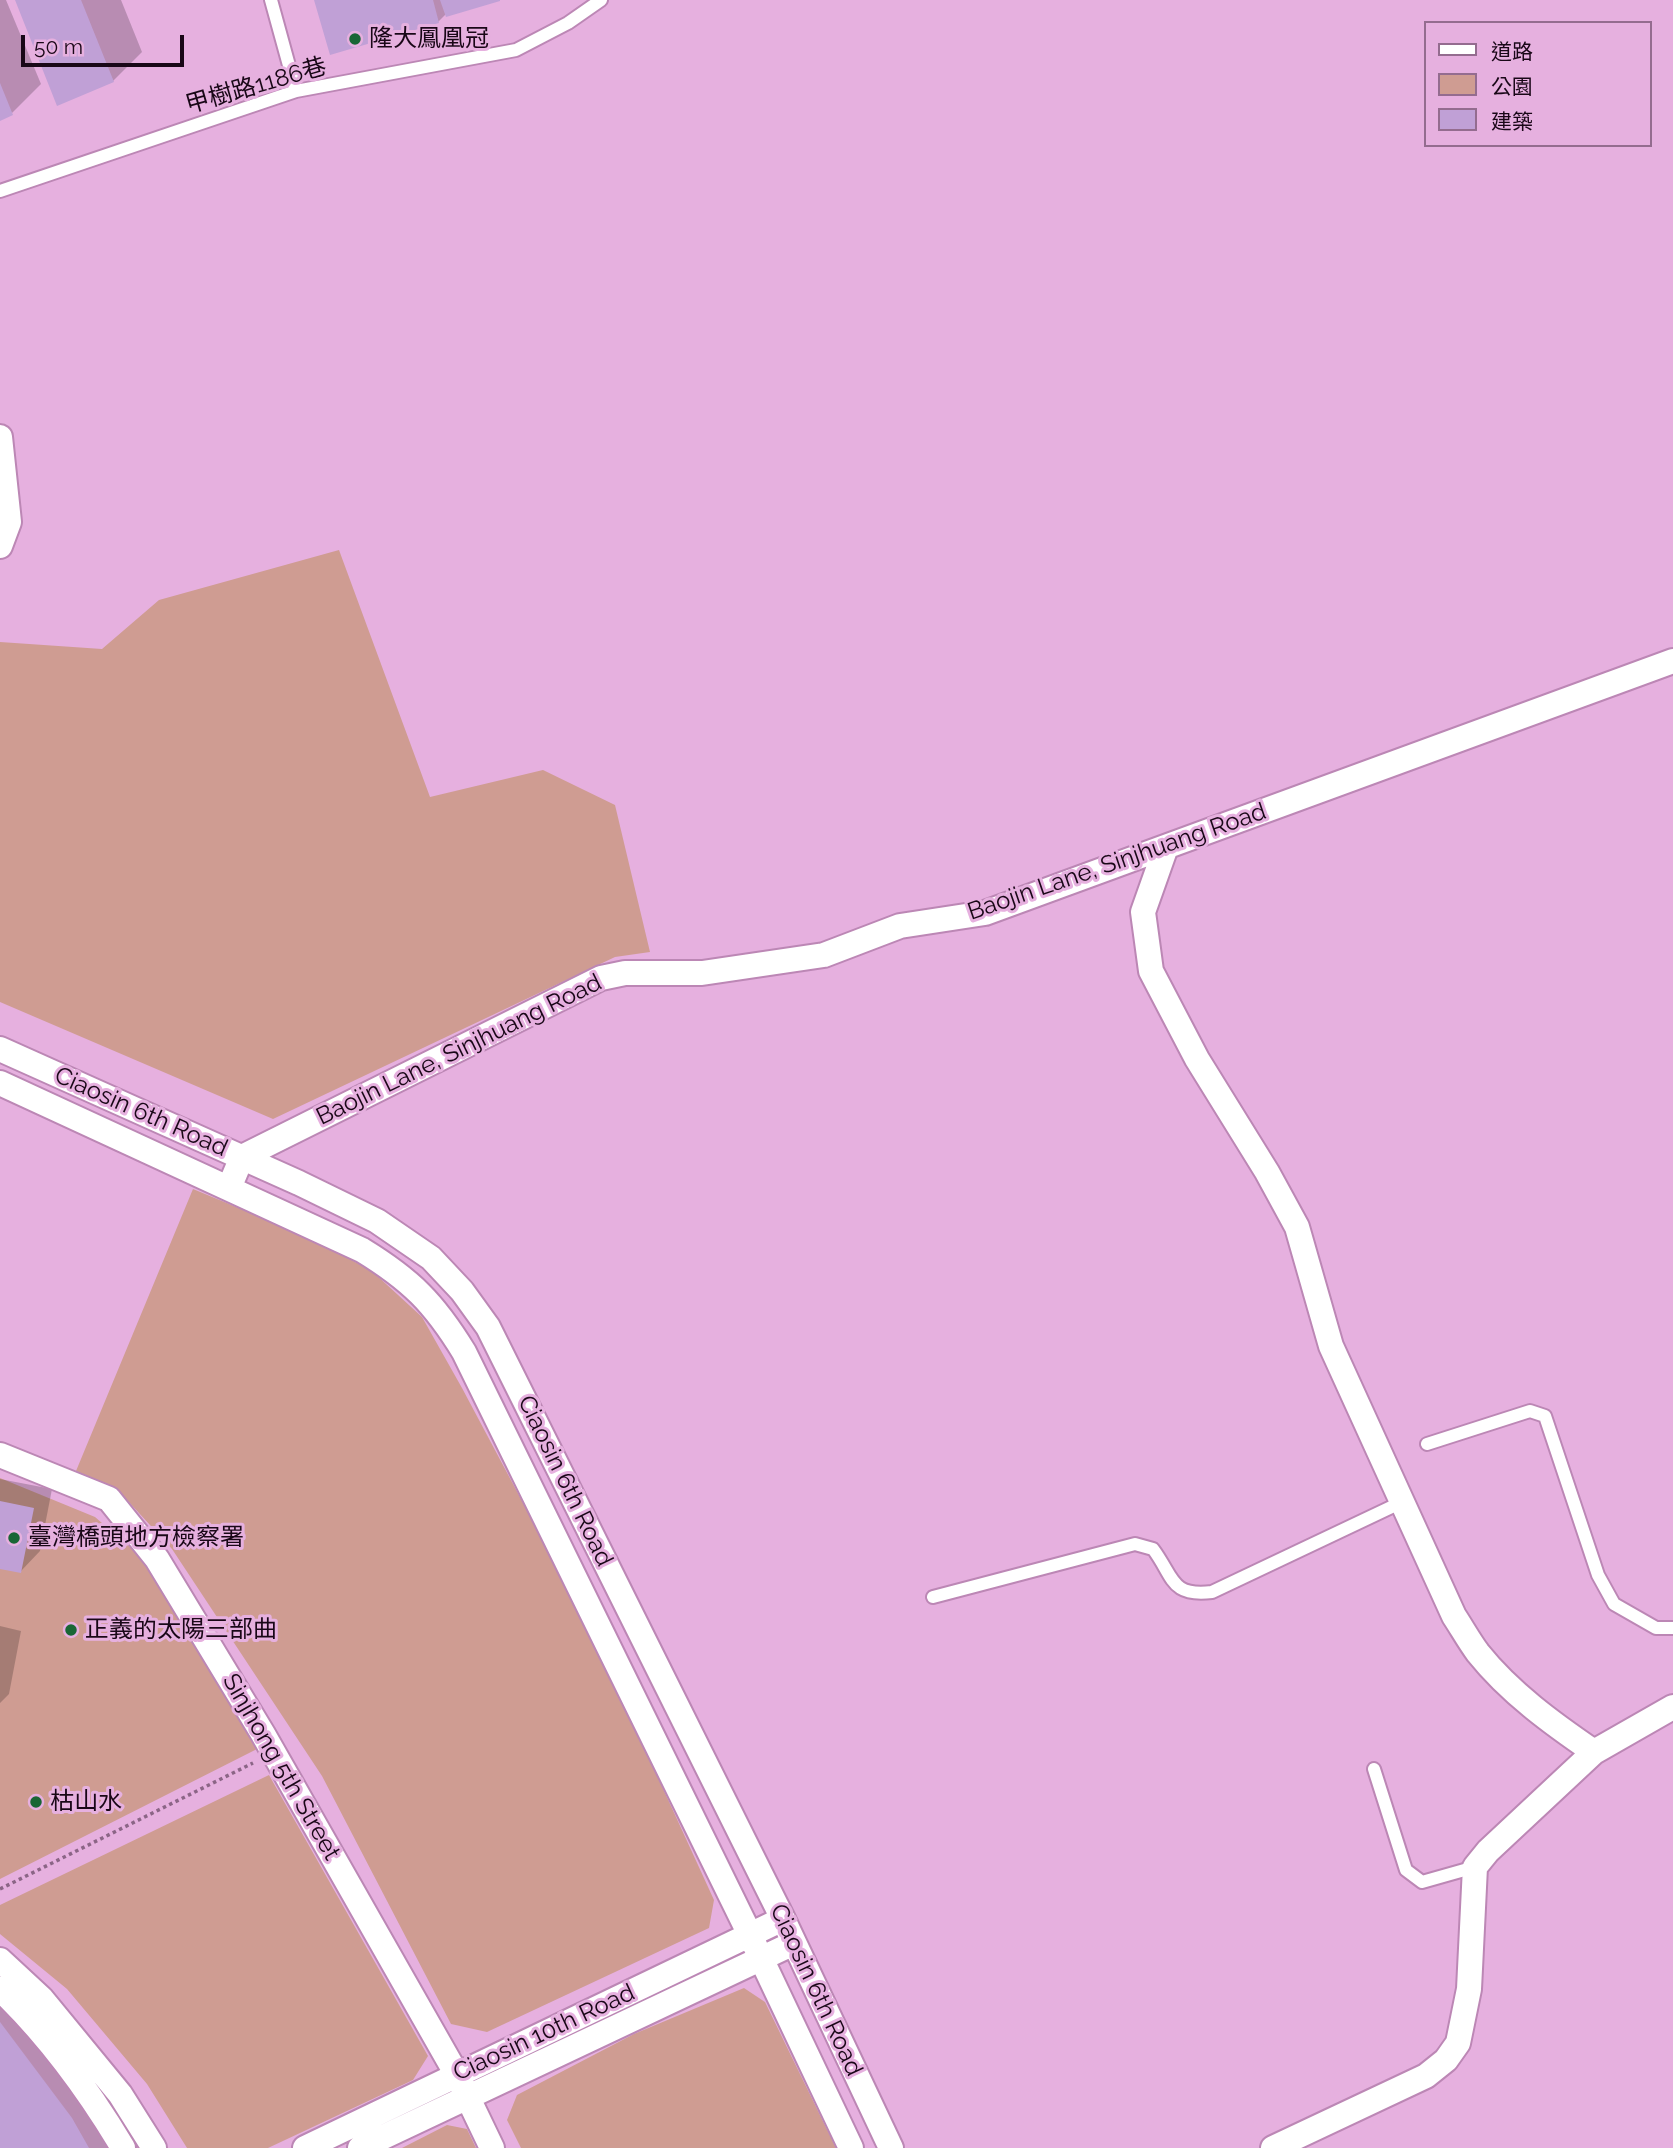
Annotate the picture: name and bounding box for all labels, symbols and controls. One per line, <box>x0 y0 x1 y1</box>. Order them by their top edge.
scale bar <box>24 21 187 65</box>
legend <box>1424 21 1652 147</box>
place label: 隆大鳳凰冠 <box>369 25 489 53</box>
marker: 隆大鳳凰冠 <box>347 31 363 47</box>
text: 50 m <box>34 34 83 59</box>
text: 道路 <box>1491 39 1533 64</box>
street label: 甲樹路1186巷 <box>182 52 330 120</box>
text: 公園 <box>1491 74 1533 99</box>
text: 建築 <box>1491 109 1533 134</box>
street label: Baojin Lane, Sinjhuang Road <box>964 797 1270 927</box>
street label: Baojin Lane, Sinjhuang Road <box>312 968 606 1132</box>
street label: Ciaosin 6th Road <box>50 1061 232 1163</box>
street label: Ciaosin 6th Road <box>511 1391 619 1571</box>
place label: 臺灣橋頭地方檢察署 <box>28 1524 244 1552</box>
marker: 臺灣橋頭地方檢察署 <box>6 1530 22 1546</box>
place label: 正義的太陽三部曲 <box>85 1616 277 1644</box>
marker: 正義的太陽三部曲 <box>63 1622 79 1638</box>
street label: Sinjhong 5th Street <box>216 1669 346 1865</box>
place label: 枯山水 <box>50 1788 122 1816</box>
marker: 枯山水 <box>28 1794 44 1810</box>
street label: Ciaosin 6th Road <box>764 1900 868 2080</box>
street label: Ciaosin 10th Road <box>449 1978 639 2088</box>

